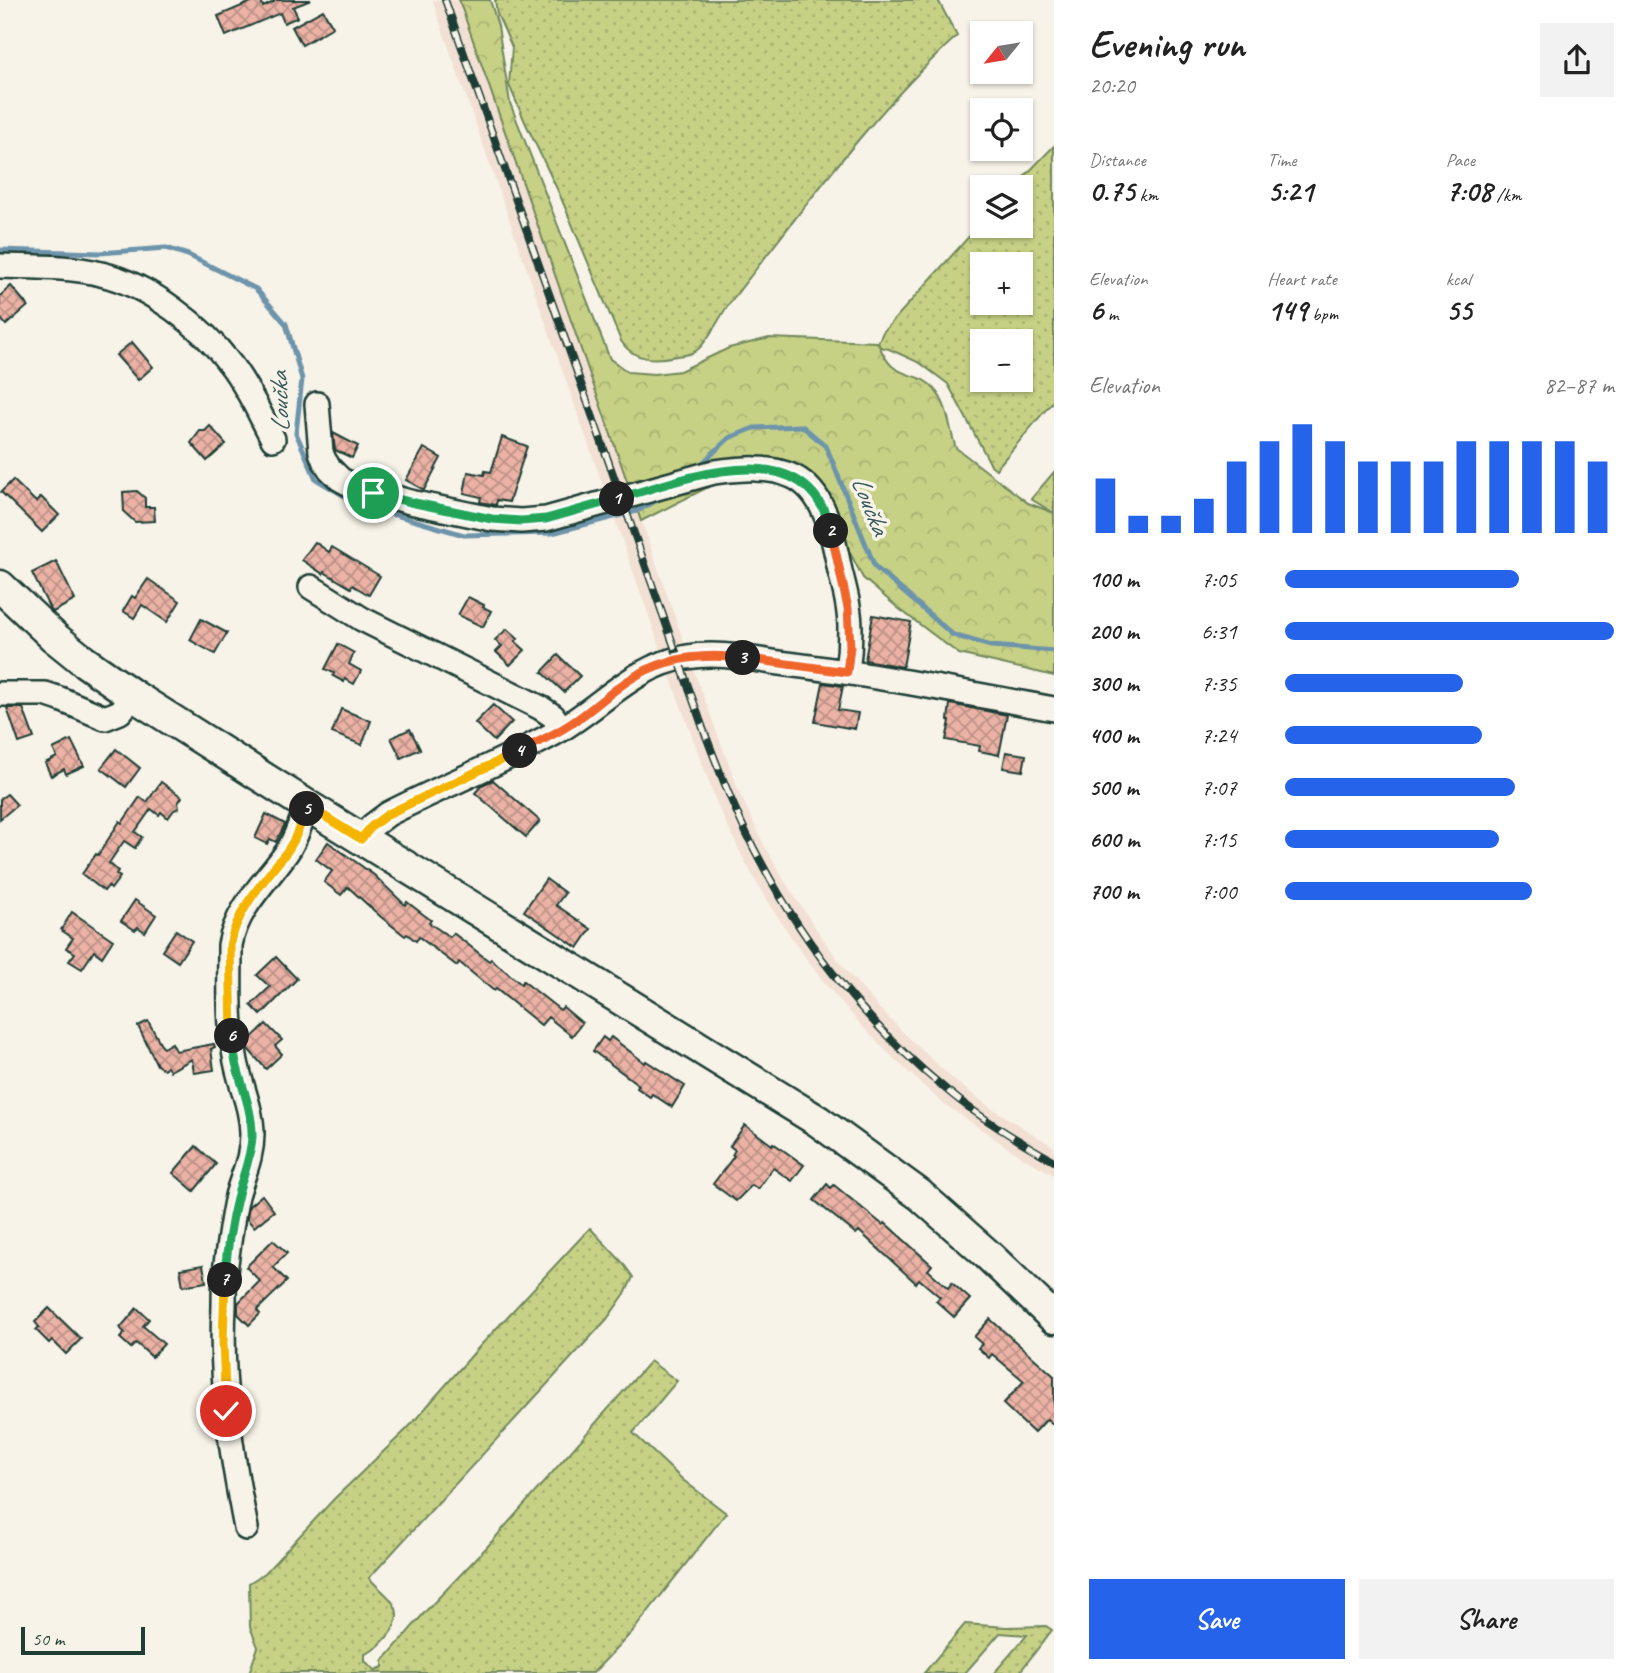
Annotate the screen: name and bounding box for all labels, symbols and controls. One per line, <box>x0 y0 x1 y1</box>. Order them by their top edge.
north arrow <box>970 21 1032 84</box>
map controls <box>970 21 1033 392</box>
text: Evening run <box>1089 21 1245 68</box>
button: share <box>1540 23 1614 97</box>
text: 20:20 <box>1089 71 1135 100</box>
button: locate <box>970 98 1033 161</box>
text: Distance <box>1089 148 1146 172</box>
text: Time <box>1267 148 1296 172</box>
text: Pace <box>1446 148 1475 172</box>
text: 0.75 <box>1089 172 1135 210</box>
text: 5:21 <box>1267 172 1313 210</box>
text: 7:08 <box>1446 172 1492 210</box>
button: layers <box>970 175 1033 238</box>
text: km <box>1135 183 1158 207</box>
text: /km <box>1492 183 1521 207</box>
button: + <box>970 252 1033 315</box>
text: Elevation <box>1089 267 1147 291</box>
text: Heart rate <box>1267 267 1337 291</box>
text: kcal <box>1446 267 1471 291</box>
text: 6 <box>1089 291 1103 329</box>
text: 149 <box>1267 291 1307 329</box>
text: 55 <box>1446 291 1472 329</box>
text: m <box>1103 302 1118 326</box>
text: bpm <box>1307 302 1338 326</box>
button: − <box>970 329 1033 392</box>
water label: Loučka <box>262 369 297 433</box>
text: Elevation <box>1089 371 1160 400</box>
text: 82–87 m <box>1544 371 1614 400</box>
pin <box>343 463 403 523</box>
water label: Loučka <box>844 471 898 542</box>
icon: arrive <box>354 474 392 512</box>
pin: 1 <box>600 482 634 516</box>
text: 1 <box>612 486 621 510</box>
pin: 2 <box>814 514 848 548</box>
text: 2 <box>826 518 835 542</box>
text: 100 m <box>1089 565 1139 594</box>
text: 7:05 <box>1201 565 1237 594</box>
text: 200 m <box>1089 617 1139 646</box>
text: 6:31 <box>1201 617 1237 646</box>
pin: 3 <box>726 640 760 676</box>
text: 3 <box>738 645 747 669</box>
text: 300 m <box>1089 669 1139 698</box>
text: 7:35 <box>1201 669 1237 698</box>
text: 400 m <box>1089 721 1139 750</box>
text: 7:24 <box>1201 721 1237 750</box>
pin: 4 <box>503 734 538 768</box>
text: 4 <box>515 738 524 762</box>
text: 500 m <box>1089 773 1138 802</box>
text: 7:07 <box>1201 773 1237 802</box>
pin: 5 <box>290 792 324 826</box>
text: 5 <box>302 796 311 820</box>
text: 600 m <box>1089 825 1139 854</box>
text: 7:15 <box>1201 825 1237 854</box>
text: 700 m <box>1089 877 1139 906</box>
text: 7:00 <box>1201 877 1237 906</box>
pin: 6 <box>215 1018 250 1054</box>
text: 6 <box>227 1023 236 1047</box>
pin: 7 <box>208 1262 243 1298</box>
text: 7 <box>220 1267 229 1291</box>
pin <box>196 1381 256 1441</box>
icon: check <box>207 1392 245 1430</box>
button: Save <box>1089 1579 1345 1659</box>
button: Share <box>1359 1579 1614 1659</box>
scale bar <box>21 1624 145 1656</box>
text: 50 m <box>32 1627 64 1651</box>

